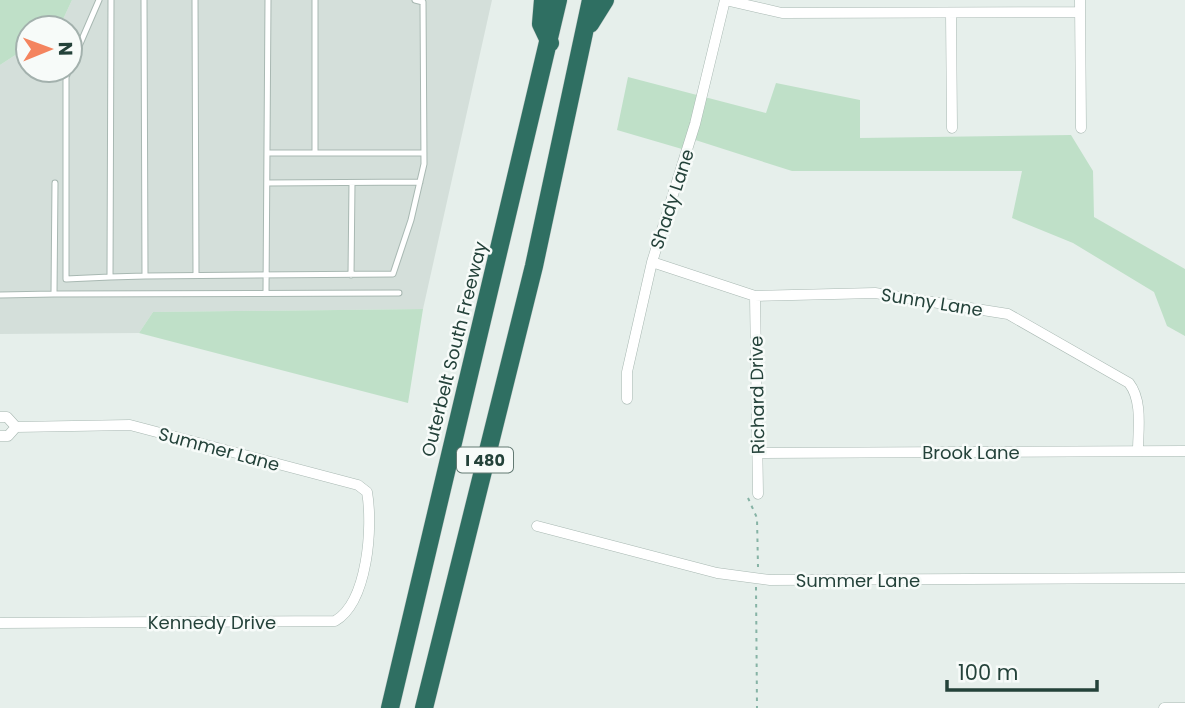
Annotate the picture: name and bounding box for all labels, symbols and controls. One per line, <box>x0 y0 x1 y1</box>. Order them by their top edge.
north arrow <box>14 14 84 84</box>
text: N <box>52 41 79 56</box>
street label: Shady Lane <box>644 146 700 252</box>
street label: Outerbelt South Freeway <box>415 239 493 459</box>
street label: Sunny Lane <box>879 282 985 322</box>
street label: Richard Drive <box>743 335 771 455</box>
street label: Summer Lane <box>156 421 282 477</box>
street label: Brook Lane <box>922 440 1020 465</box>
road number: I 480 <box>457 447 513 472</box>
street label: Summer Lane <box>796 568 920 593</box>
street label: Kennedy Drive <box>148 610 276 635</box>
scale bar <box>947 648 1098 692</box>
text: 100 m <box>958 658 1018 687</box>

